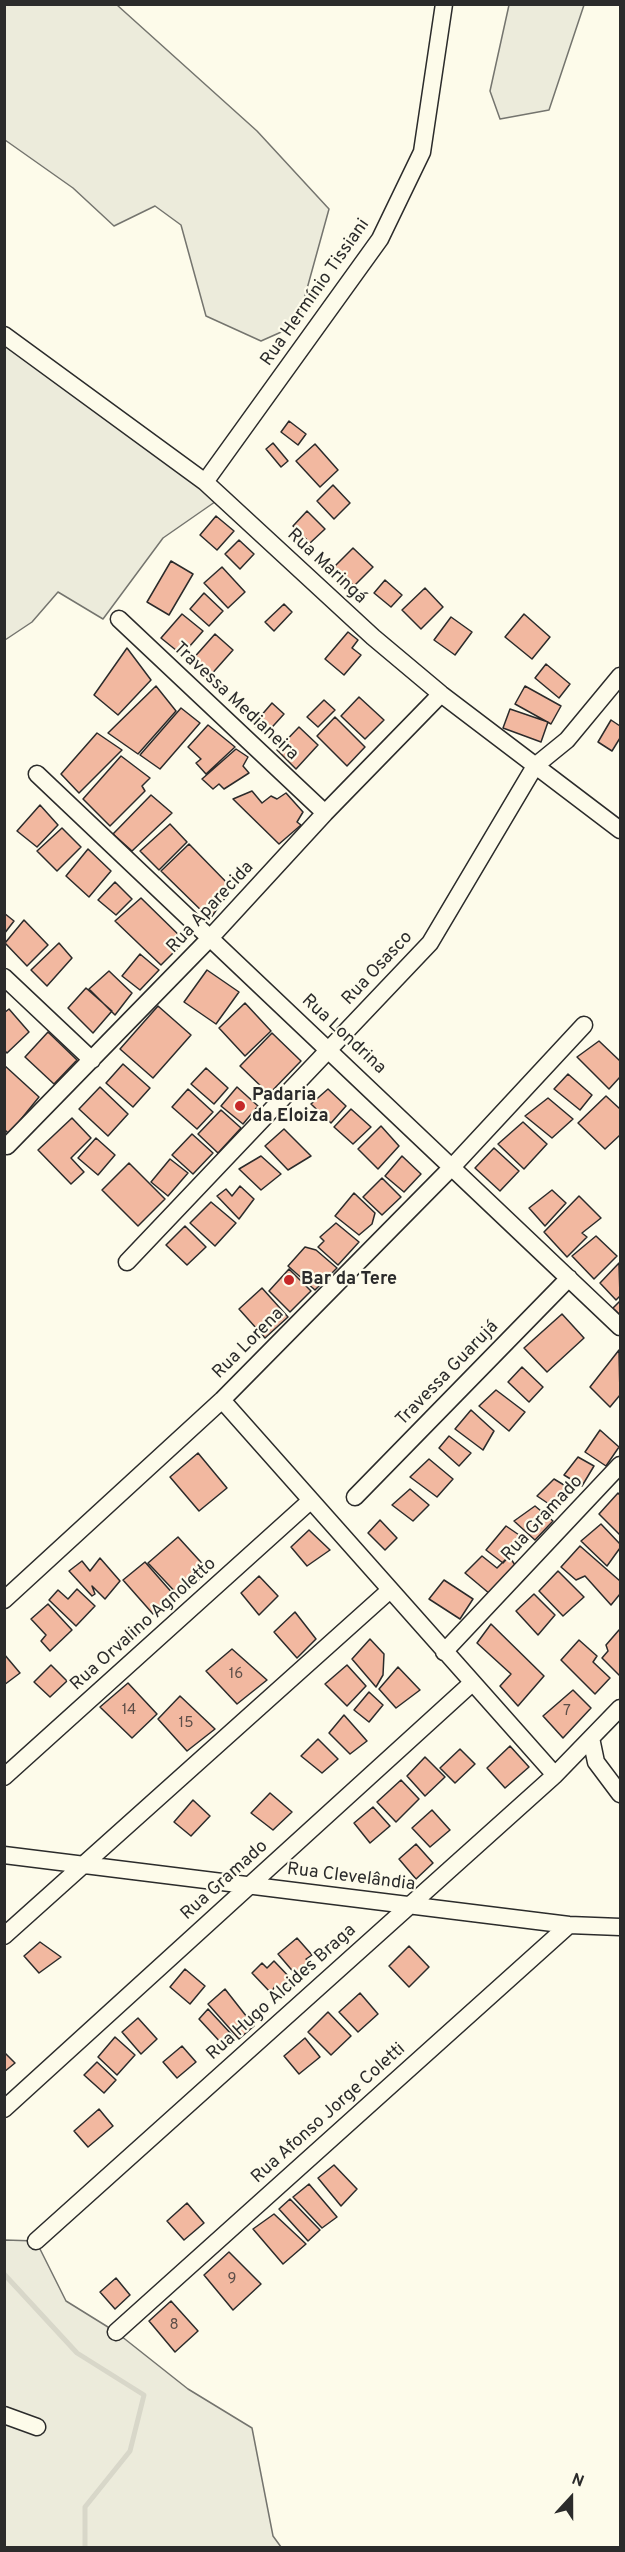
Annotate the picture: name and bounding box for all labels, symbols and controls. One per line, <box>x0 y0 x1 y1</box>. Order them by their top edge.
street label: Rua Hermínio Tissiani <box>257 215 375 371</box>
street label: Rua Maringá <box>282 525 370 609</box>
street label: Travessa Medianeira <box>168 638 302 766</box>
street label: Rua Aparecida <box>163 858 259 958</box>
street label: Rua Osasco <box>338 927 418 1011</box>
street label: Rua Londrina <box>296 990 390 1080</box>
place label: Padaria da Eloiza <box>252 1085 328 1128</box>
marker: Padaria da Eloiza <box>233 1099 247 1113</box>
place label: Bar da Tere <box>301 1269 397 1291</box>
marker: Bar da Tere <box>282 1273 296 1287</box>
street label: Rua Lorena <box>209 1304 289 1384</box>
street label: Travessa Guarujá <box>392 1317 504 1431</box>
street label: Rua Gramado <box>498 1472 588 1566</box>
street label: Rua Orvalino Agnoletto <box>67 1554 221 1696</box>
house number: 16 <box>229 1666 243 1684</box>
house number: 14 <box>122 1702 136 1720</box>
house number: 7 <box>563 1703 571 1721</box>
house number: 15 <box>179 1715 193 1733</box>
street label: Rua Gramado <box>177 1836 273 1926</box>
street label: Rua Clevelândia <box>286 1859 416 1897</box>
street label: Rua Hugo Alcides Braga <box>203 1920 361 2066</box>
street label: Rua Afonso Jorge Coletti <box>248 2039 410 2189</box>
house number: 9 <box>228 2271 236 2289</box>
house number: 8 <box>169 2317 179 2335</box>
north arrow <box>541 2468 601 2528</box>
text: N <box>568 2470 586 2493</box>

